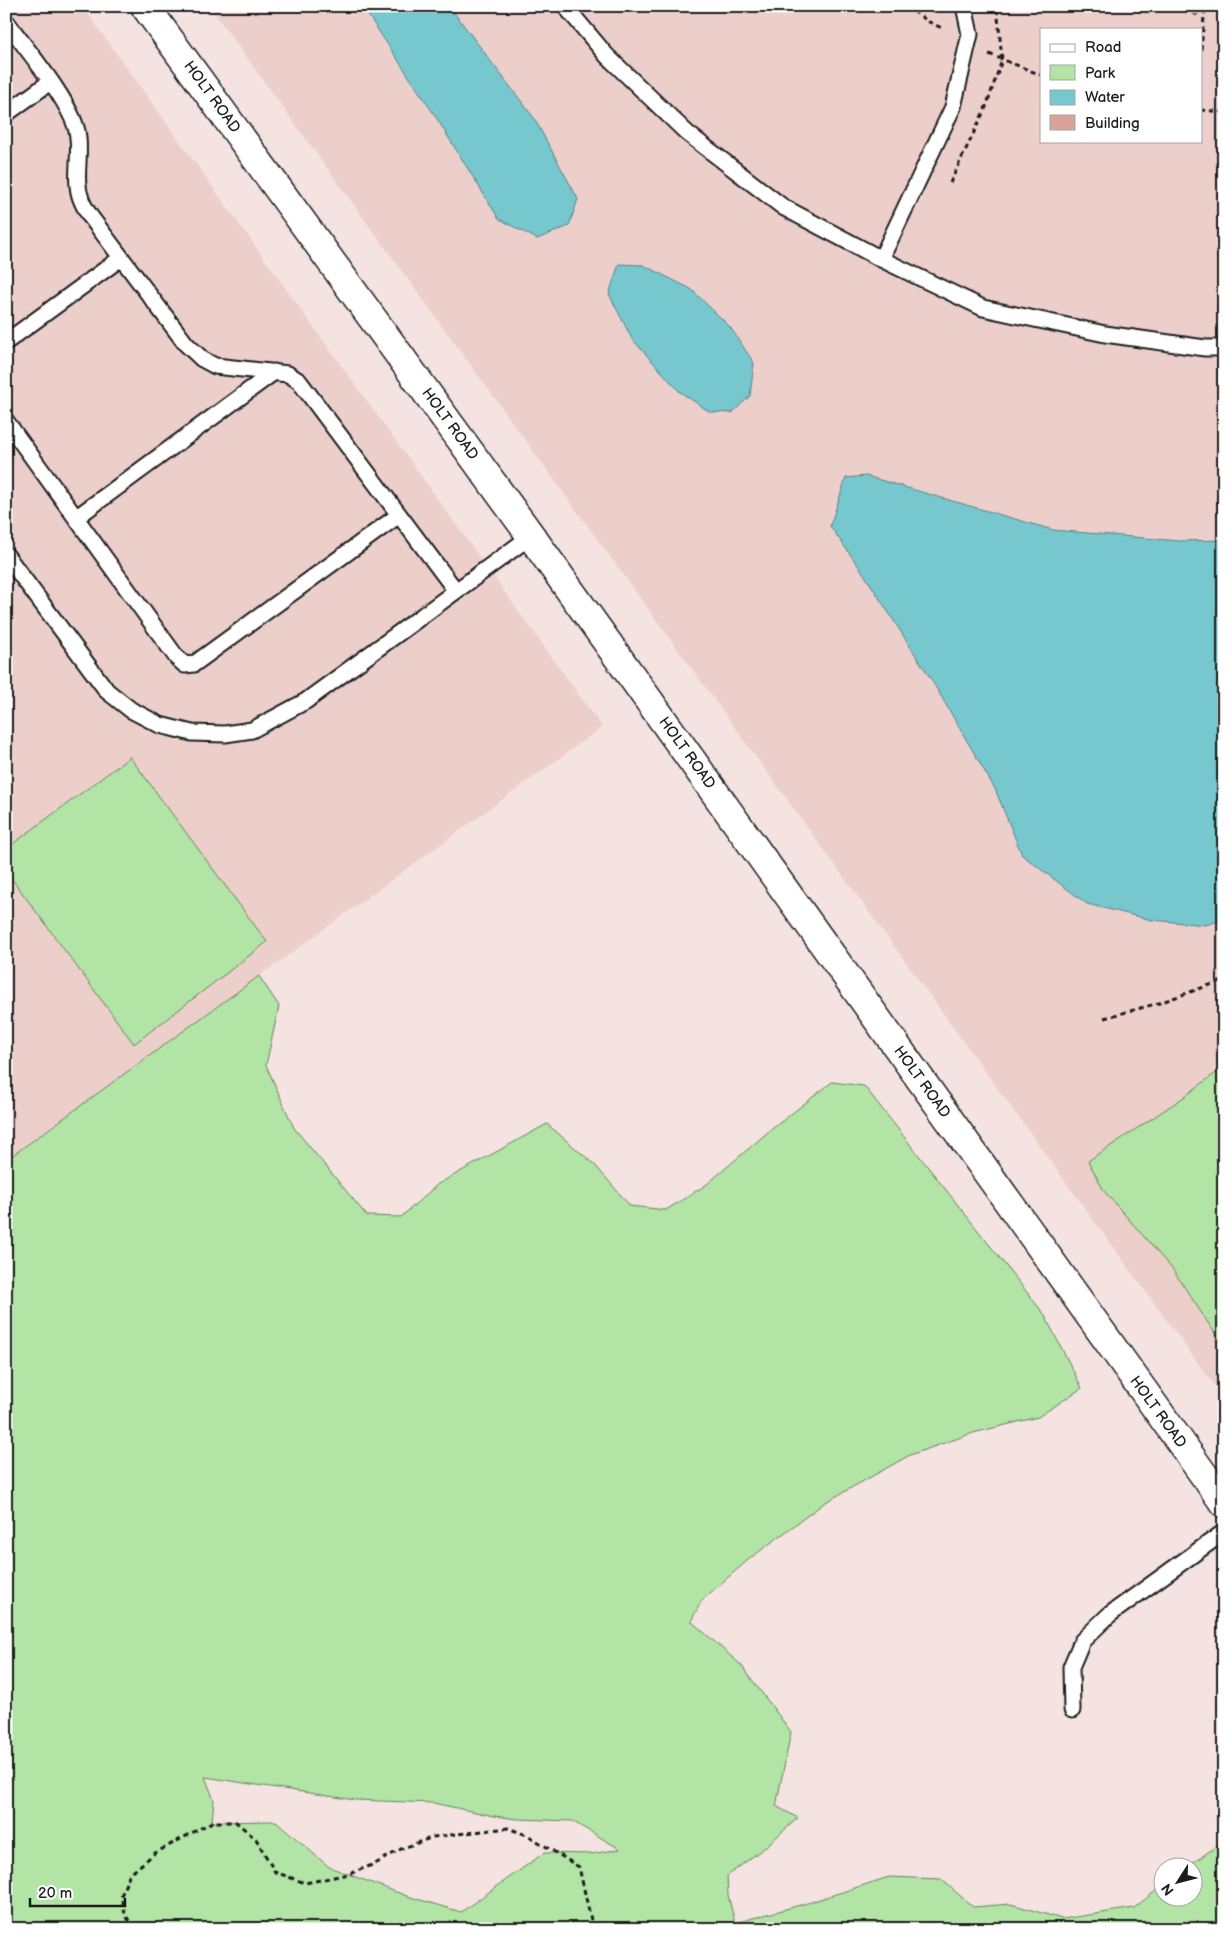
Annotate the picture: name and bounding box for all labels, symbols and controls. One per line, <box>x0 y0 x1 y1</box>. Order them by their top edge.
legend <box>1040 28 1202 142</box>
text: Road <box>1085 38 1121 57</box>
street label: HOLT ROAD <box>179 57 245 137</box>
text: Park <box>1085 64 1116 83</box>
text: Water <box>1085 88 1125 107</box>
text: Building <box>1085 114 1140 133</box>
street label: HOLT ROAD <box>417 384 483 464</box>
street label: HOLT ROAD <box>654 713 720 793</box>
street label: HOLT ROAD <box>889 1042 955 1122</box>
street label: HOLT ROAD <box>1125 1372 1191 1452</box>
north arrow <box>1152 1858 1202 1908</box>
scale bar <box>30 1875 125 1907</box>
text: N <box>1158 1880 1178 1899</box>
text: 20 m <box>38 1884 72 1903</box>

